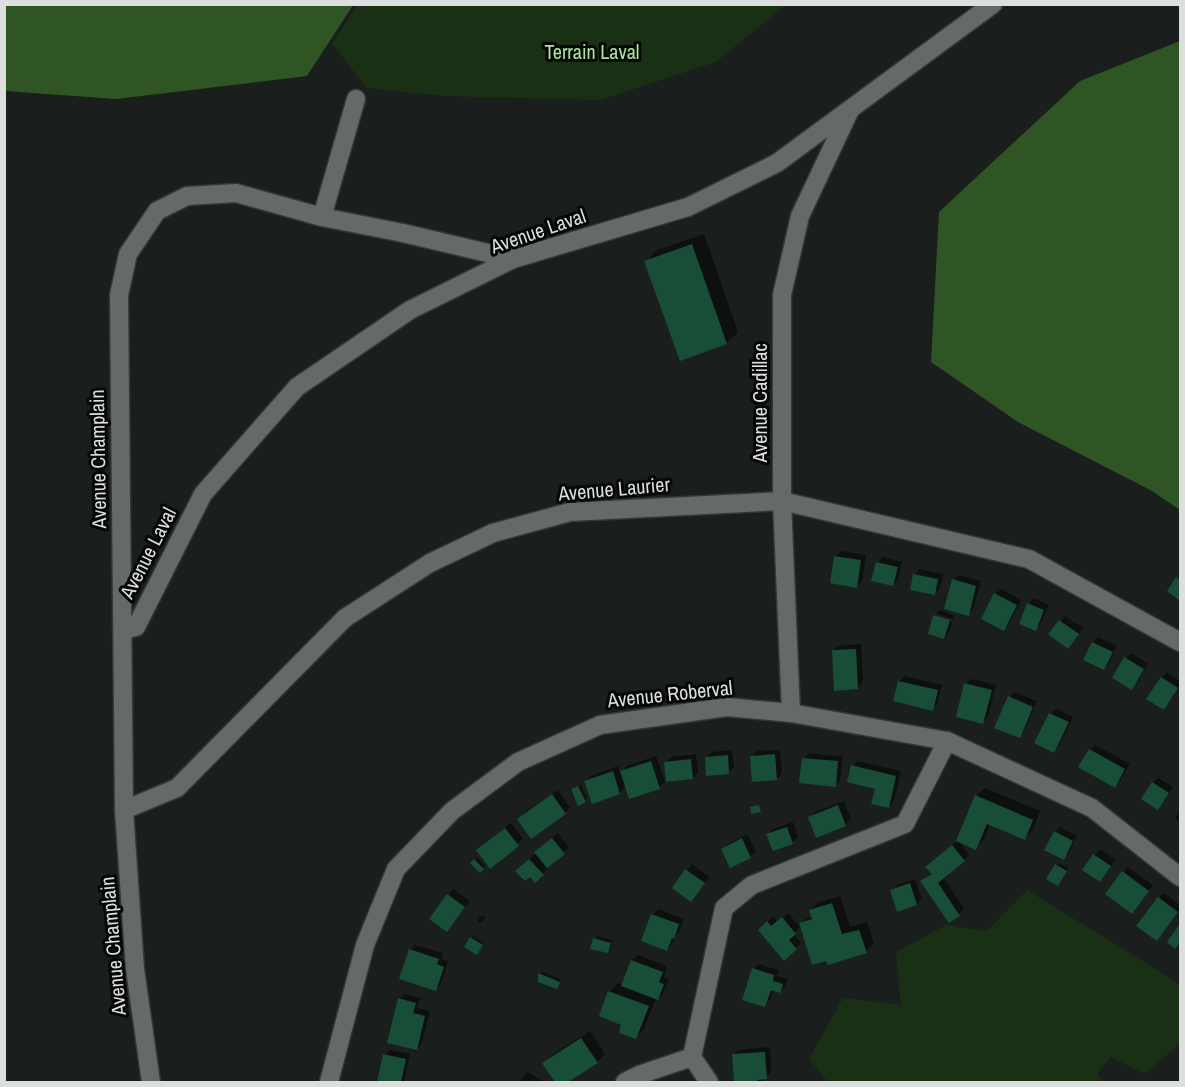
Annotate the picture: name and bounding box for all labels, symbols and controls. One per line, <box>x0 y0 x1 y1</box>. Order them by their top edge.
park label: Terrain Laval <box>545 38 639 65</box>
street label: Avenue Laval <box>486 202 589 260</box>
street label: Avenue Cadillac <box>746 343 773 464</box>
street label: Avenue Champlain <box>83 389 112 530</box>
street label: Avenue Laurier <box>556 470 671 507</box>
street label: Avenue Laval <box>113 502 182 604</box>
street label: Avenue Roberval <box>605 674 734 714</box>
street label: Avenue Champlain <box>93 876 132 1018</box>

